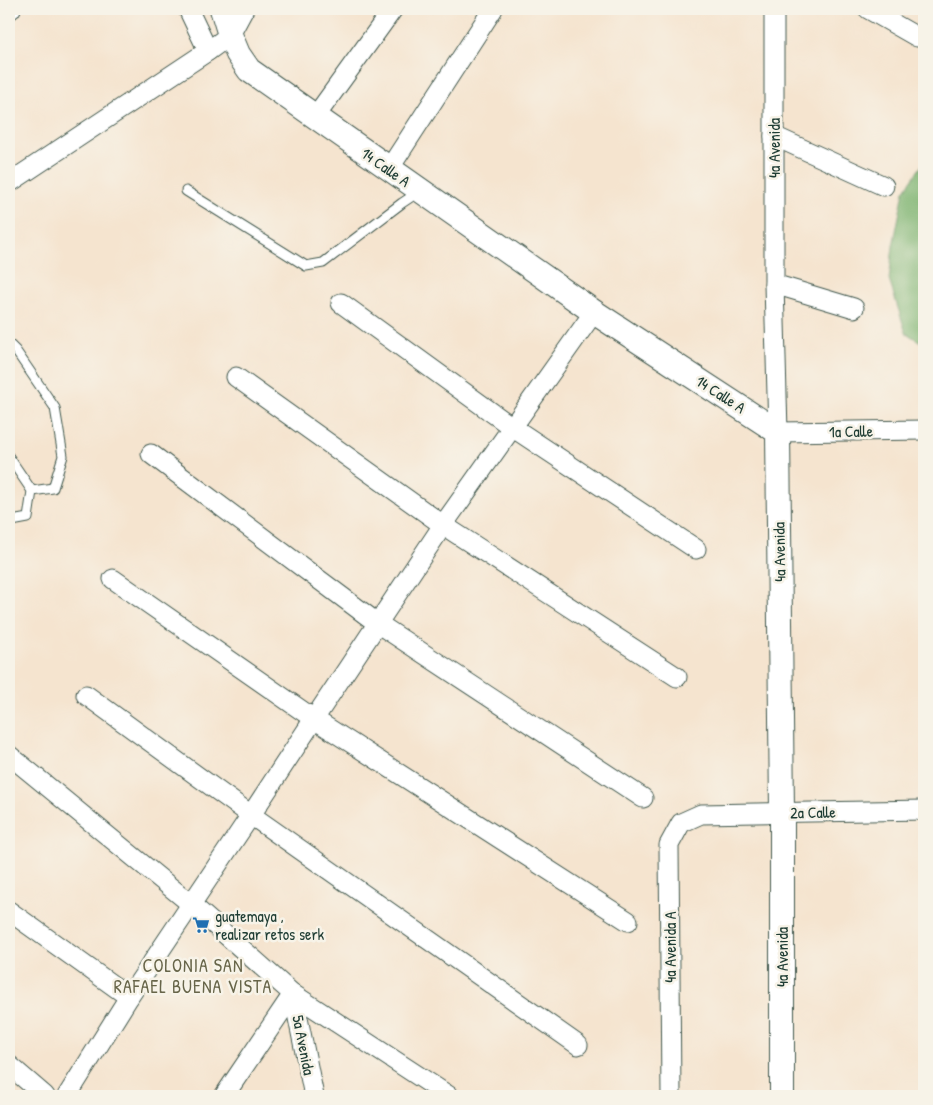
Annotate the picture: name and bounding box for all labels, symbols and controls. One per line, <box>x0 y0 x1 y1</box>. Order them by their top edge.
street label: 4a Avenida <box>763 118 785 178</box>
street label: 14 Calle A <box>357 142 415 192</box>
street label: 14 Calle A <box>692 370 750 418</box>
street label: 1a Calle <box>829 420 874 442</box>
street label: 4a Avenida <box>767 522 791 582</box>
street label: 2a Calle <box>790 801 837 823</box>
place label: guatemaya , realizar retos serk <box>215 905 325 945</box>
street label: 4a Avenida A <box>659 911 681 983</box>
supermarket icon: guatemaya , realizar retos serk <box>191 915 211 935</box>
street label: 4a Avenida <box>771 927 793 987</box>
district label: COLONIA SAN RAFAEL BUENA VISTA <box>114 953 272 999</box>
street label: 5a Avenida <box>287 1013 321 1077</box>

